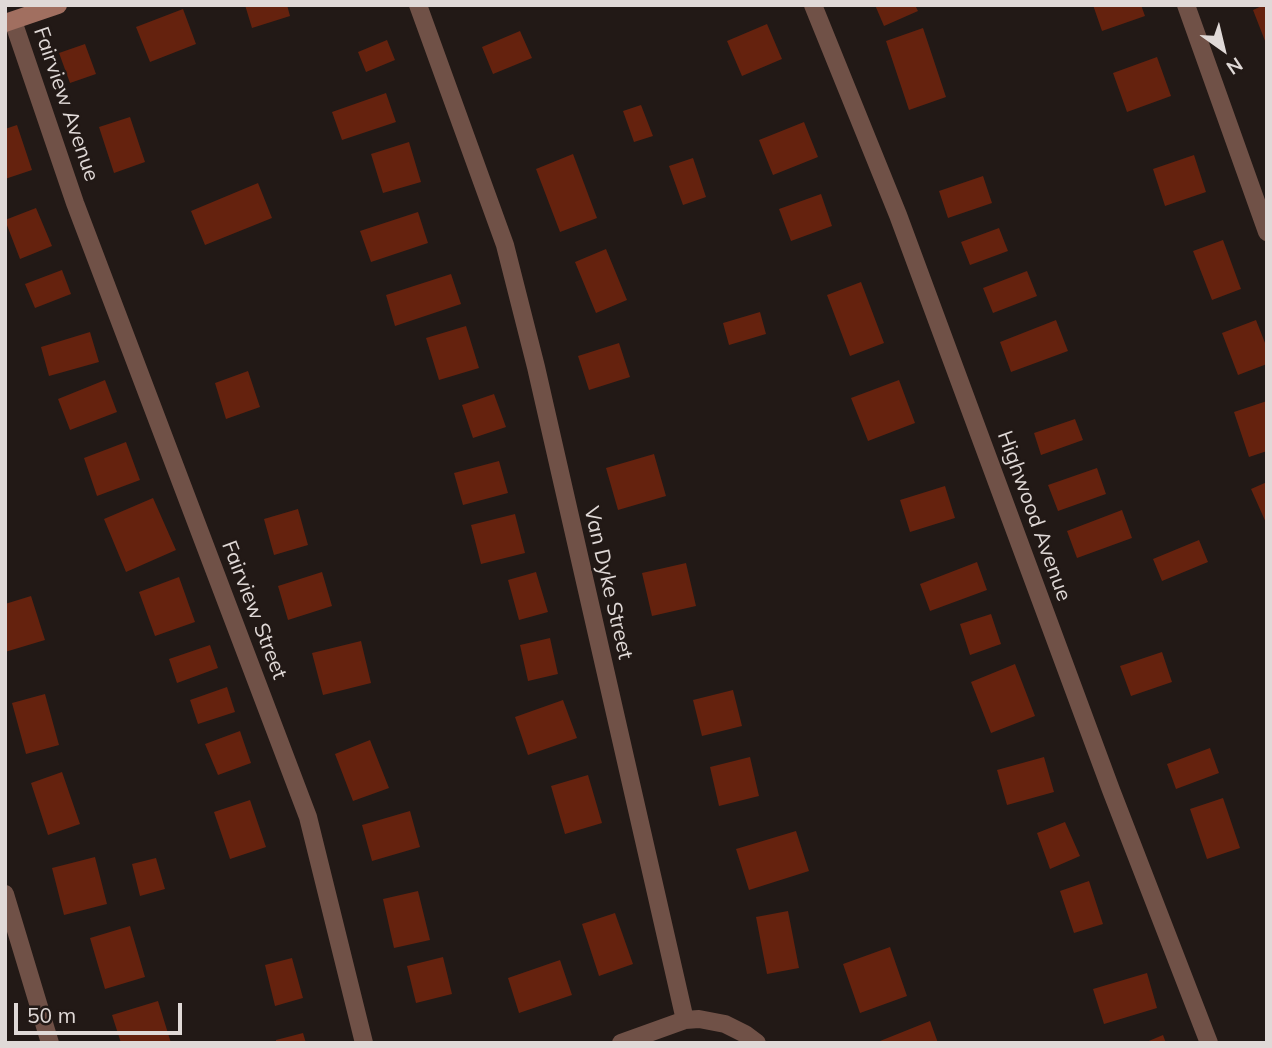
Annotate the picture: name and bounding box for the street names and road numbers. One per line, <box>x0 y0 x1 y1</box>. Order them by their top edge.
street label: Fairview Avenue <box>28 24 104 184</box>
street label: Highwood Avenue <box>992 427 1076 605</box>
street label: Van Dyke Street <box>578 504 638 662</box>
street label: Fairview Street <box>216 537 292 683</box>

